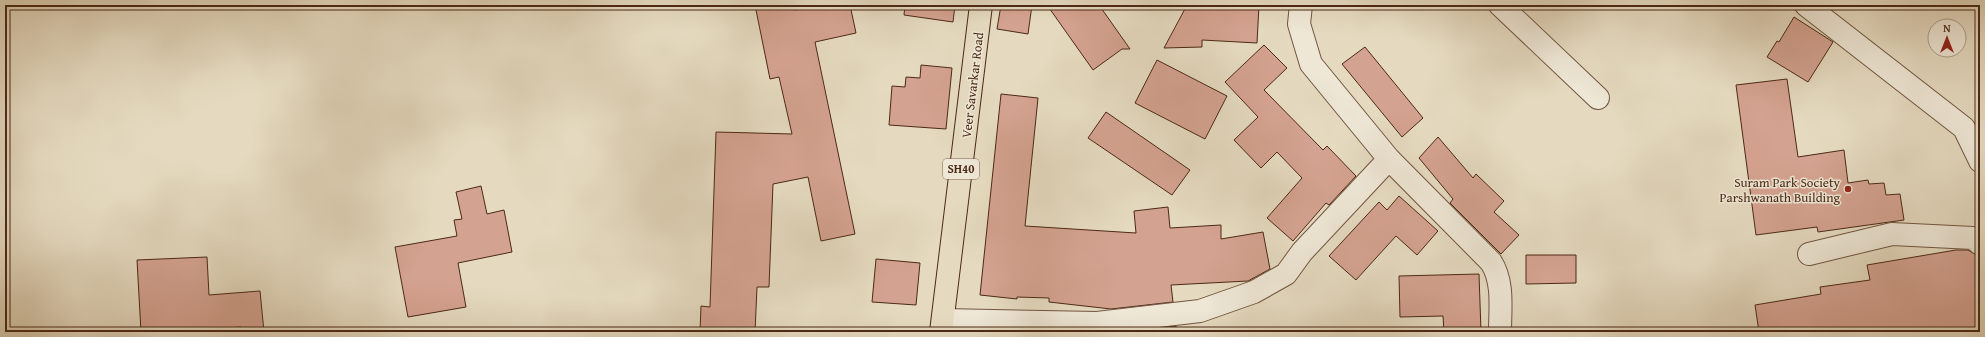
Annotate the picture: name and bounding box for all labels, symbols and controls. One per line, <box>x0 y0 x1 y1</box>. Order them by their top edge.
north arrow <box>1927 18 1967 58</box>
text: N <box>1943 20 1951 36</box>
street label: Veer Savarkar Road <box>957 31 988 139</box>
road number: SH40 <box>943 159 979 179</box>
place label: Suram Park Society Parshwanath Building <box>1720 173 1841 207</box>
marker: Suram Park Society Parshwanath Building <box>1843 184 1853 194</box>

